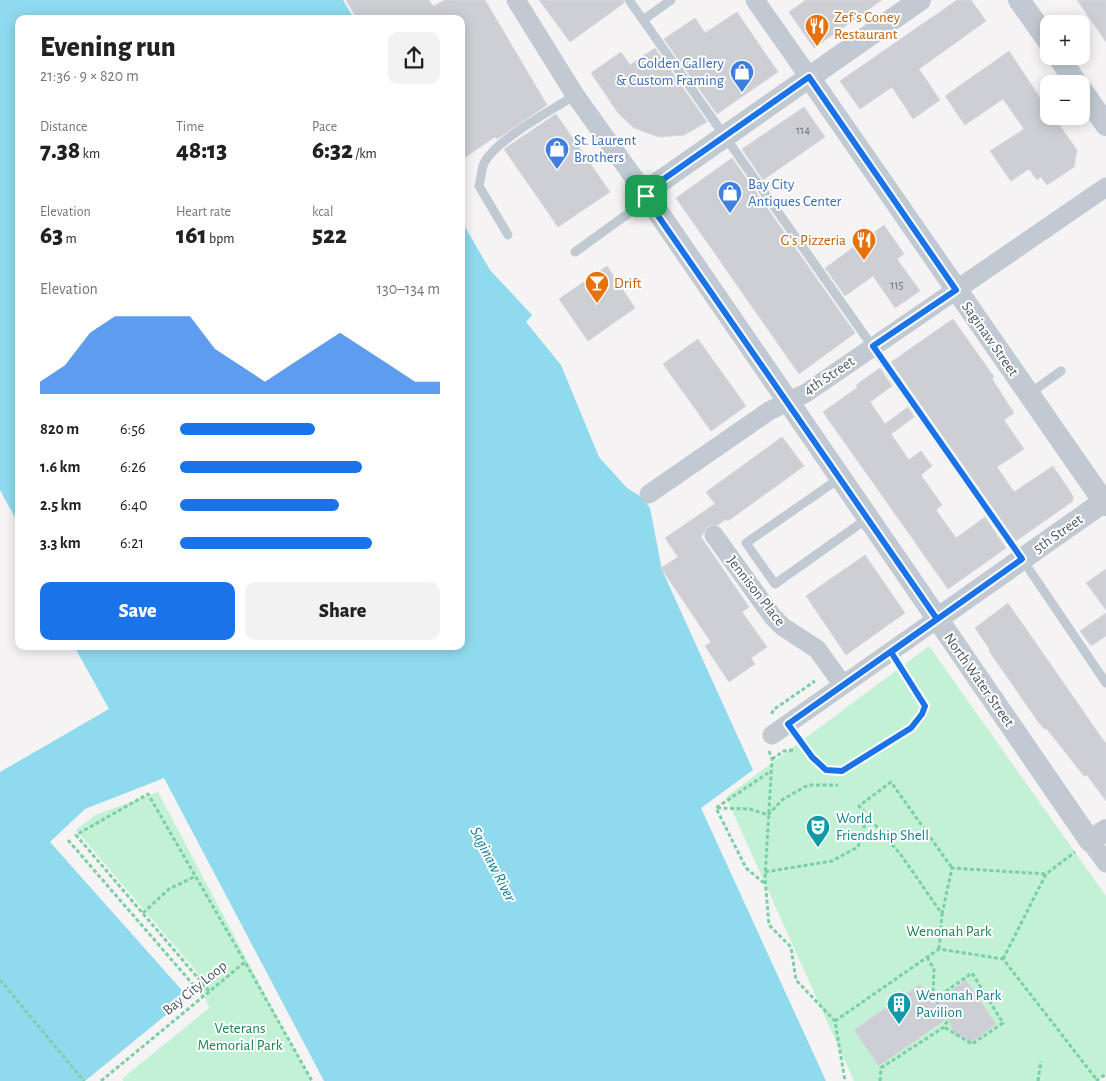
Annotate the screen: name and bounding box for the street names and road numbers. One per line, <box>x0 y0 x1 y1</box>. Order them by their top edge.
street label: Saginaw Street <box>959 299 1021 379</box>
street label: 4th Street <box>801 354 857 398</box>
street label: 5th Street <box>1030 511 1086 556</box>
street label: Jennison Place <box>724 553 788 629</box>
street label: North Water Street <box>941 630 1017 730</box>
street label: Bay City Loop <box>160 958 230 1018</box>

